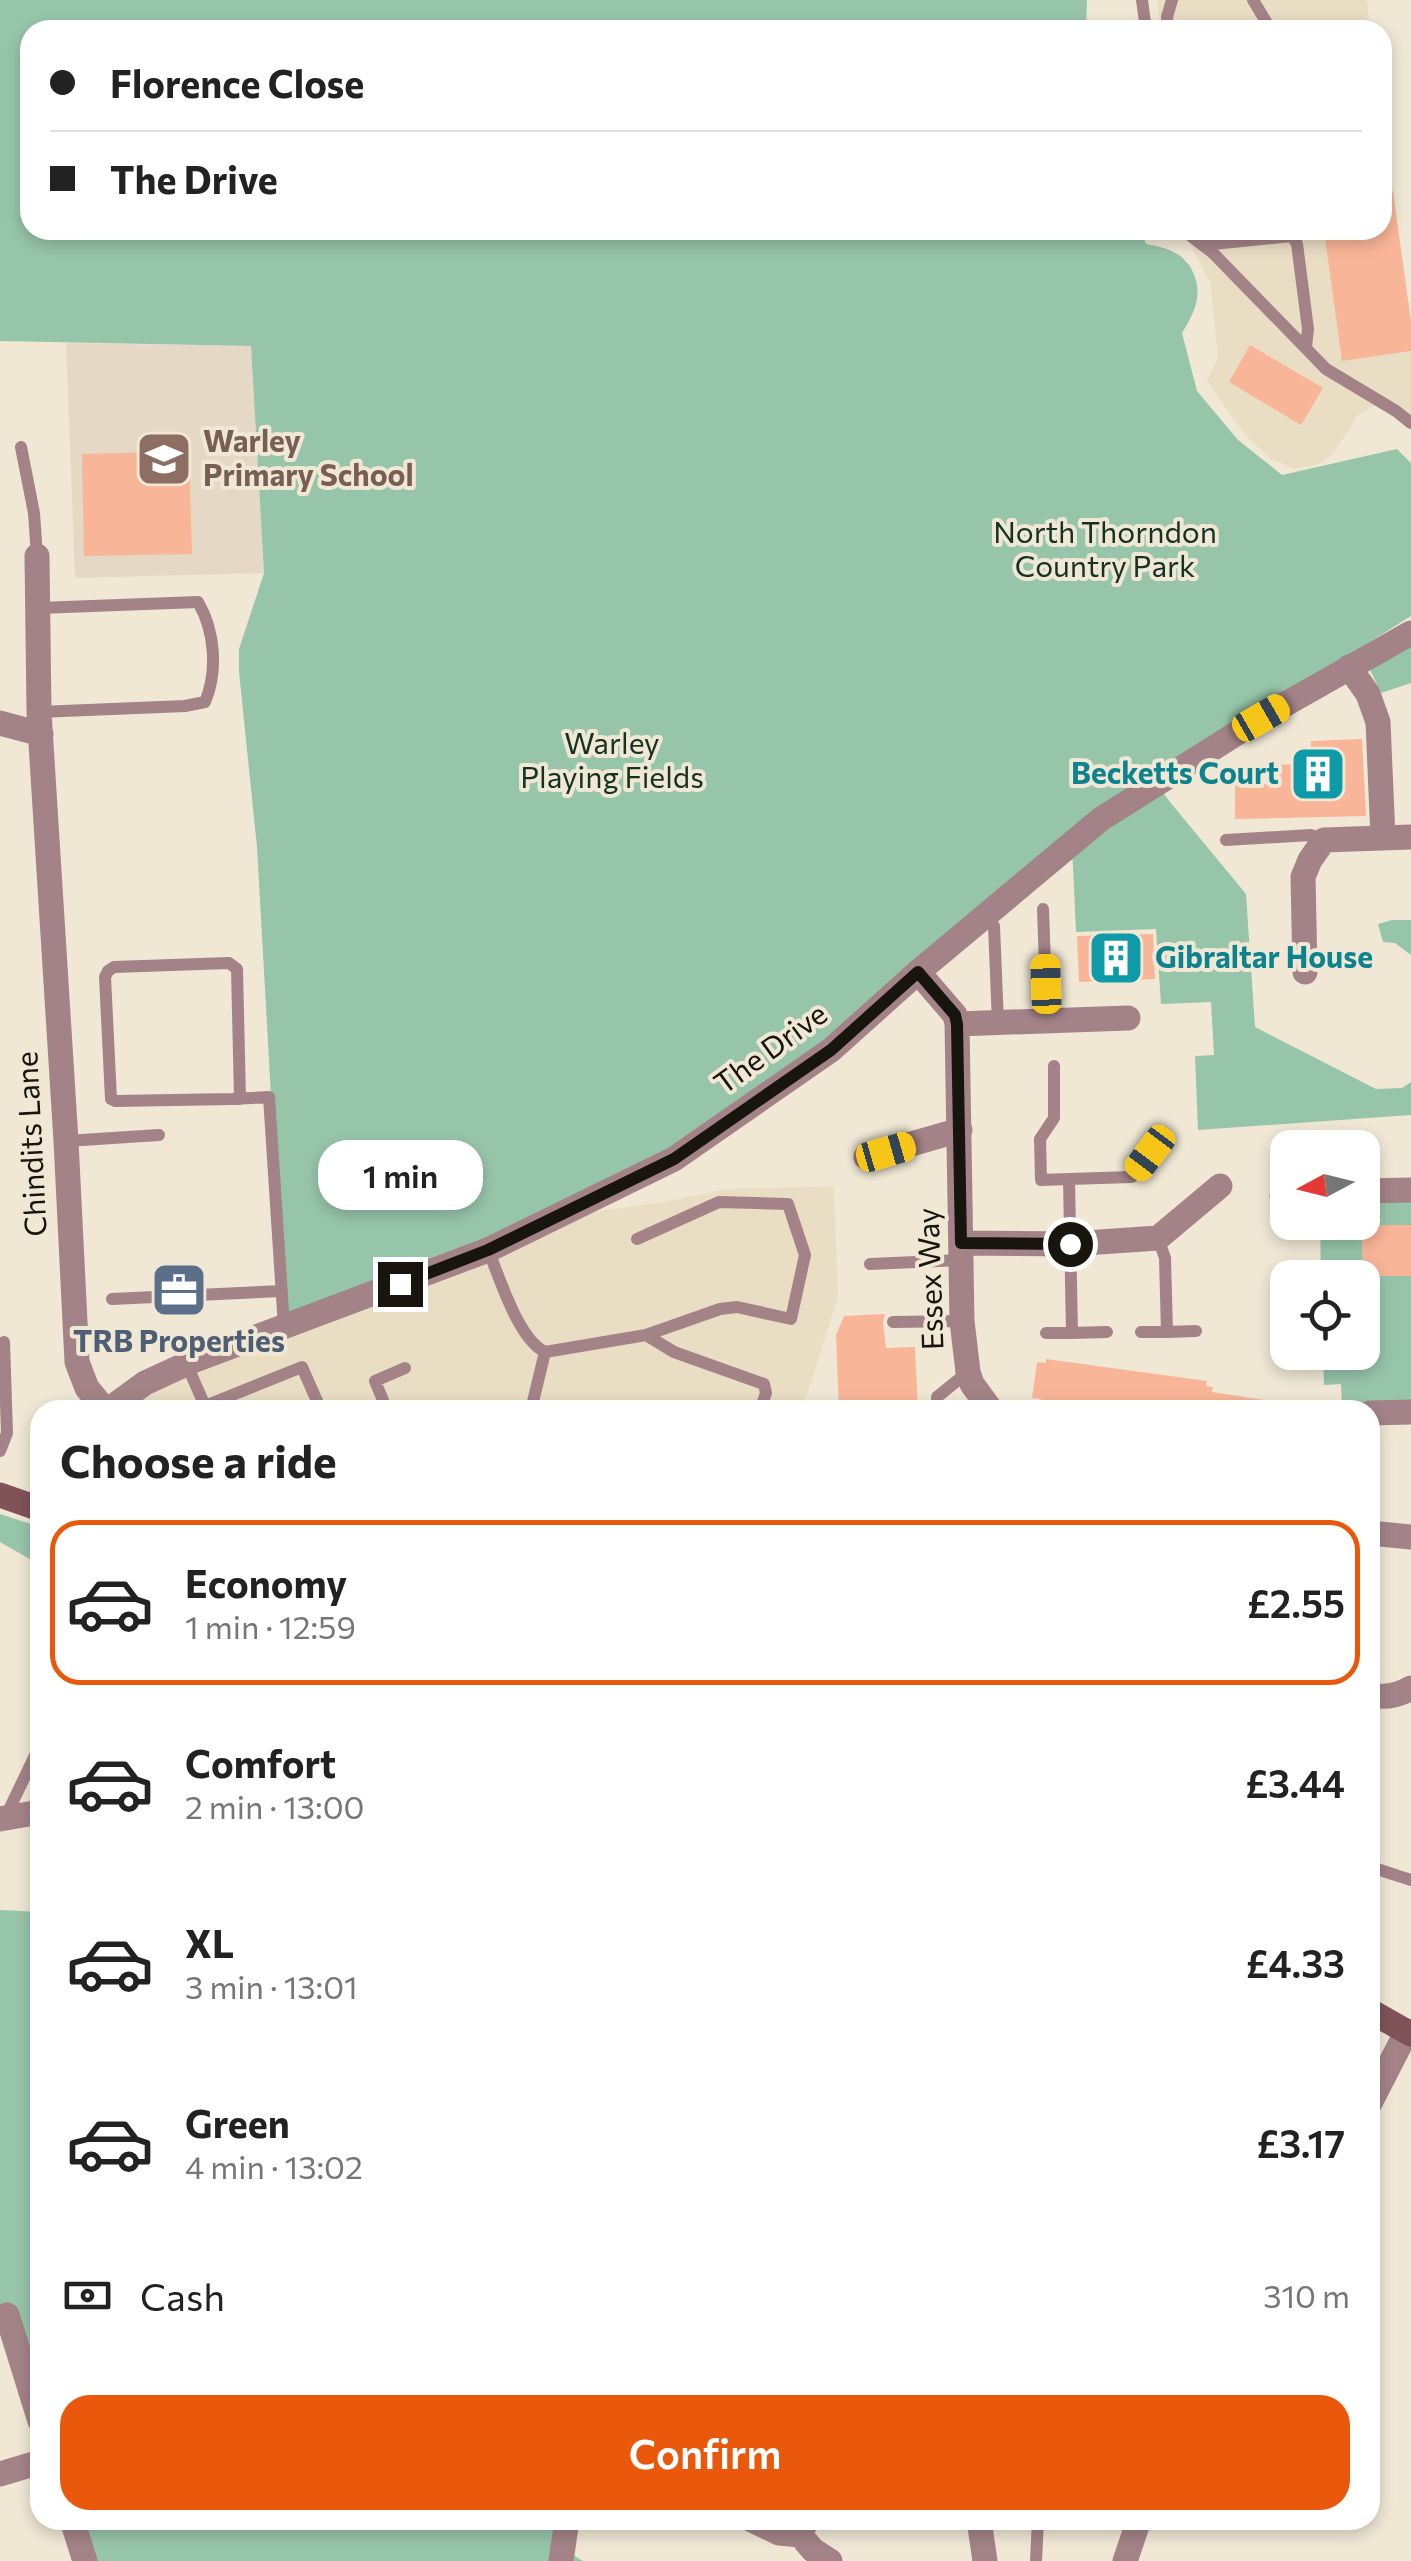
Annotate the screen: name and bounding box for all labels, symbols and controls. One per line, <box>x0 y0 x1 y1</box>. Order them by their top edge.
text: Florence Close <box>110 59 364 106</box>
text: The Drive <box>110 155 278 202</box>
place label: Warley Primary School <box>203 421 414 492</box>
school or university icon: Warley Primary School <box>134 429 194 489</box>
park label: North Thorndon Country Park <box>993 512 1217 583</box>
car <box>1228 690 1294 746</box>
park label: Warley Playing Fields <box>520 723 704 794</box>
building icon: Becketts Court <box>1288 744 1348 804</box>
place label: Becketts Court <box>1071 753 1279 790</box>
building icon: Gibraltar House <box>1086 928 1146 988</box>
place label: Gibraltar House <box>1155 937 1373 974</box>
car <box>1030 953 1062 1015</box>
street label: The Drive <box>706 994 833 1100</box>
street label: Chindits Lane <box>6 1051 53 1238</box>
car <box>1120 1120 1180 1186</box>
car <box>853 1129 919 1175</box>
north arrow <box>1270 1130 1380 1240</box>
map controls <box>1270 1130 1380 1370</box>
callout: 1 min <box>318 1139 482 1209</box>
text: 1 min <box>363 1155 438 1195</box>
street label: Essex Way <box>908 1207 949 1351</box>
route start <box>1048 1222 1093 1267</box>
office icon: TRB Properties <box>149 1260 209 1320</box>
button: locate <box>1270 1260 1380 1370</box>
route end <box>378 1262 423 1307</box>
place label: TRB Properties <box>73 1321 285 1358</box>
text: Choose a ride <box>60 1432 337 1487</box>
icon: car <box>65 1558 155 1648</box>
text: Economy <box>185 1559 347 1606</box>
text: £2.55 <box>1247 1579 1345 1626</box>
text: 1 min · 12:59 <box>185 1606 356 1646</box>
icon: car <box>65 1738 155 1828</box>
text: Comfort <box>185 1739 336 1786</box>
text: £3.44 <box>1245 1759 1345 1806</box>
text: 2 min · 13:00 <box>185 1786 364 1826</box>
icon: car <box>65 1918 155 2008</box>
text: XL <box>185 1919 234 1966</box>
text: £4.33 <box>1246 1939 1345 1986</box>
text: 3 min · 13:01 <box>185 1966 358 2006</box>
icon: car <box>65 2098 155 2188</box>
text: Green <box>185 2099 290 2146</box>
text: £3.17 <box>1256 2119 1345 2166</box>
text: 4 min · 13:02 <box>185 2146 363 2186</box>
icon: cash <box>60 2268 115 2323</box>
text: Cash <box>140 2272 225 2319</box>
text: 310 m <box>1263 2275 1350 2315</box>
button: Confirm <box>60 2395 1350 2510</box>

